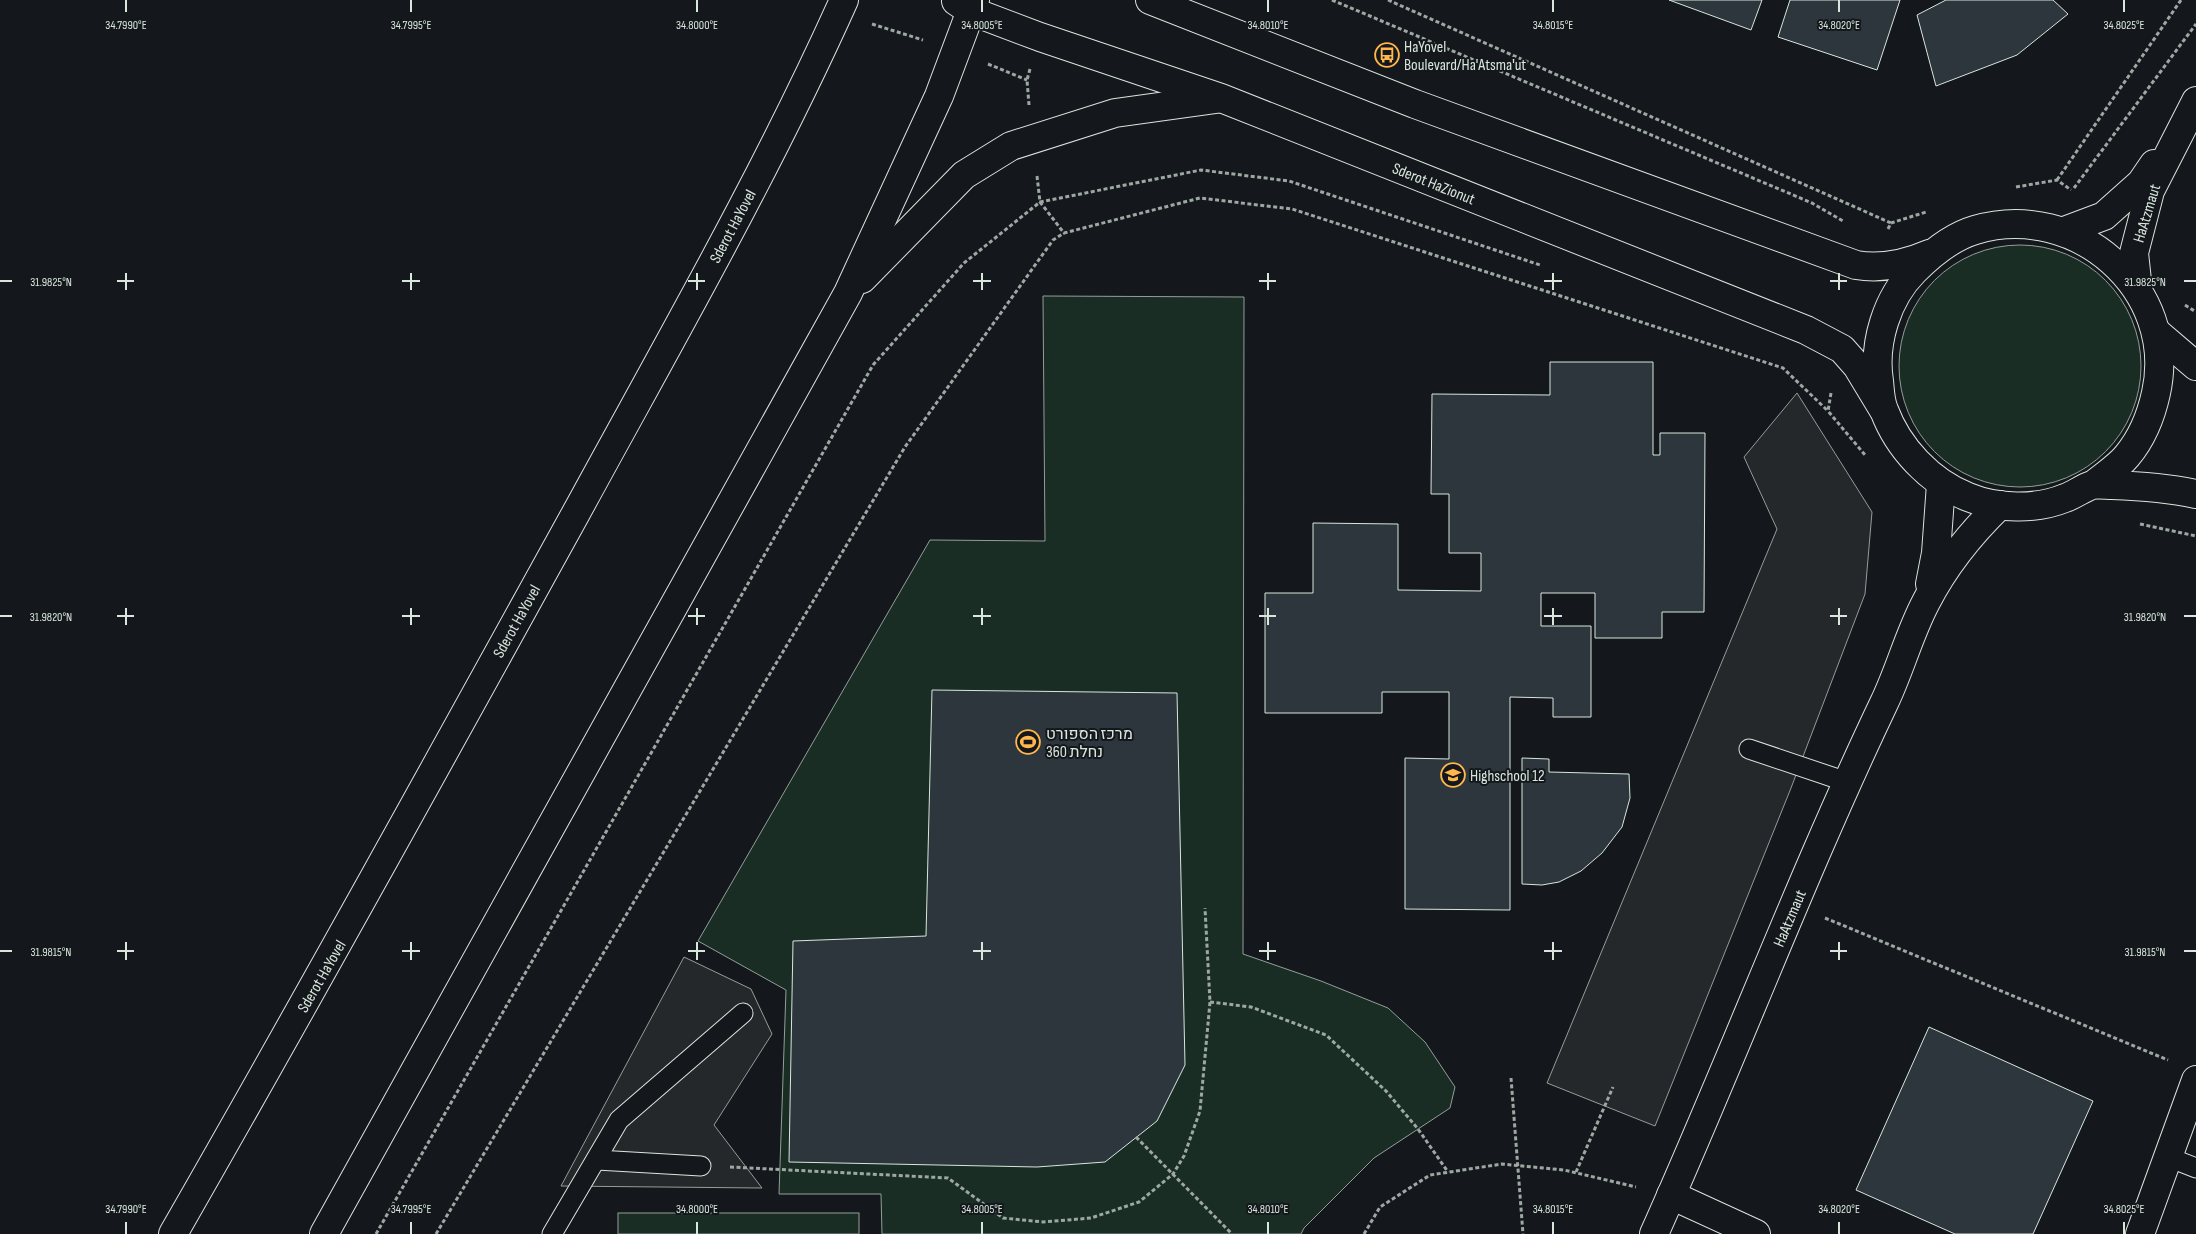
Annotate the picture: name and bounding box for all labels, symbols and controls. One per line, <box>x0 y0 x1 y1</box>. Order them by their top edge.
text: 34.7990°E <box>105 18 147 33</box>
text: 34.7995°E <box>391 18 431 33</box>
text: 34.8000°E <box>676 18 718 33</box>
text: 34.8005°E <box>961 18 1003 33</box>
text: 34.8010°E <box>1248 18 1289 33</box>
text: 34.8015°E <box>1533 18 1573 33</box>
text: 34.8020°E <box>1818 18 1860 33</box>
text: 34.8025°E <box>2103 18 2145 33</box>
place label: HaYovel Boulevard/Ha'Atsma'ut <box>1404 38 1526 75</box>
bus stop icon: HaYovel Boulevard/Ha'Atsma'ut <box>1374 42 1400 68</box>
street label: Sderot HaZionut <box>1389 159 1478 210</box>
street label: HaAtzmaut <box>2130 182 2165 245</box>
street label: Sderot HaYovel <box>706 187 761 267</box>
text: 31.9825°N <box>30 275 72 290</box>
text: 31.9825°N <box>2124 275 2166 290</box>
street label: Sderot HaYovel <box>489 582 545 662</box>
text: 31.9820°N <box>30 610 72 625</box>
text: 31.9820°N <box>2124 610 2166 625</box>
place label: מרכז הספורט 360 נחלת <box>1046 725 1133 762</box>
sports icon: מרכז הספורט 360 נחלת <box>1015 729 1041 755</box>
school or university icon: Highschool 12 <box>1440 762 1466 788</box>
place label: Highschool 12 <box>1470 767 1545 786</box>
street label: HaAtzmaut <box>1770 887 1811 950</box>
street label: Sderot HaYovel <box>294 937 351 1016</box>
text: 31.9815°N <box>31 945 71 960</box>
text: 31.9815°N <box>2125 945 2165 960</box>
text: 34.7990°E <box>105 1202 147 1217</box>
text: 34.7995°E <box>391 1202 431 1217</box>
text: 34.8000°E <box>676 1202 718 1217</box>
text: 34.8005°E <box>961 1202 1003 1217</box>
text: 34.8010°E <box>1248 1202 1289 1217</box>
text: 34.8015°E <box>1533 1202 1573 1217</box>
text: 34.8020°E <box>1818 1202 1860 1217</box>
text: 34.8025°E <box>2103 1202 2145 1217</box>

